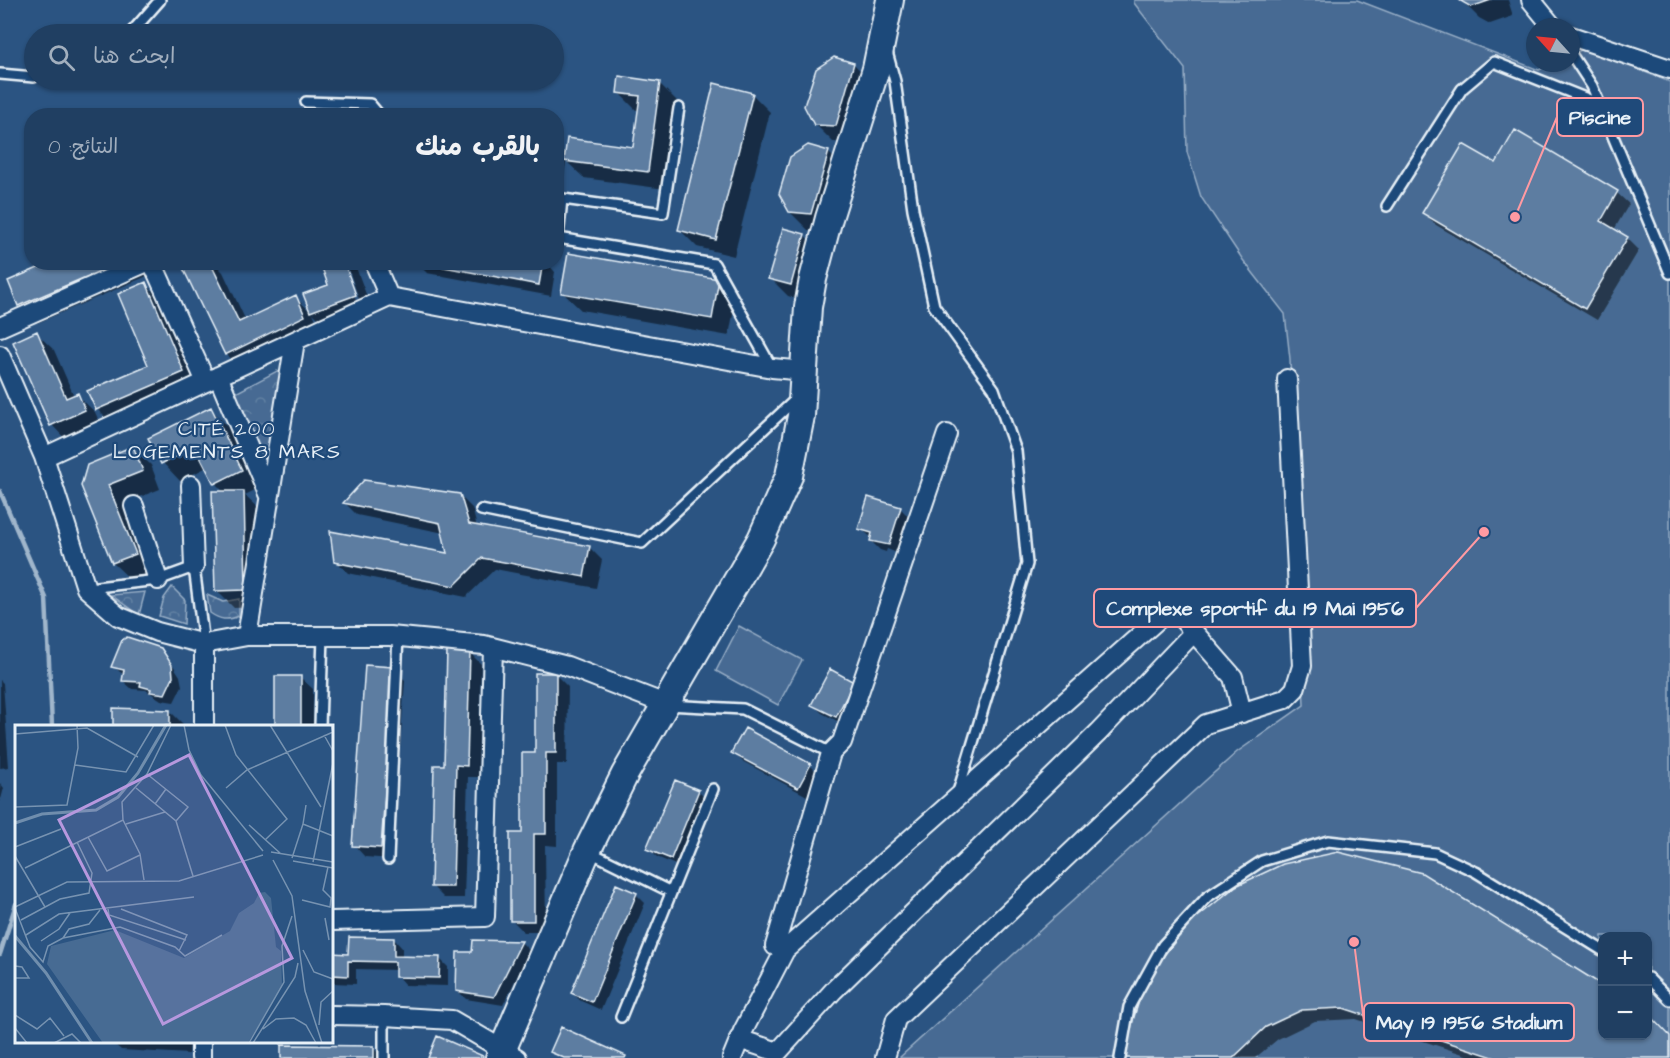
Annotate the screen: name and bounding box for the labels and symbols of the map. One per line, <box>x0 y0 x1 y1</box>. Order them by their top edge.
north arrow <box>1526 18 1580 72</box>
callout: Piscine <box>1557 98 1643 136</box>
text: Piscine <box>1569 104 1631 132</box>
district label: CITÉ 200 LOGEMENTS 8 MARS <box>113 415 341 466</box>
callout: Complexe sportif du 19 Mai 1956 <box>1094 589 1416 627</box>
text: Complexe sportif du 19 Mai 1956 <box>1106 595 1404 623</box>
inset map <box>15 725 333 1043</box>
callout: May 19 1956 Stadium <box>1364 1003 1574 1041</box>
text: May 19 1956 Stadium <box>1376 1009 1563 1038</box>

